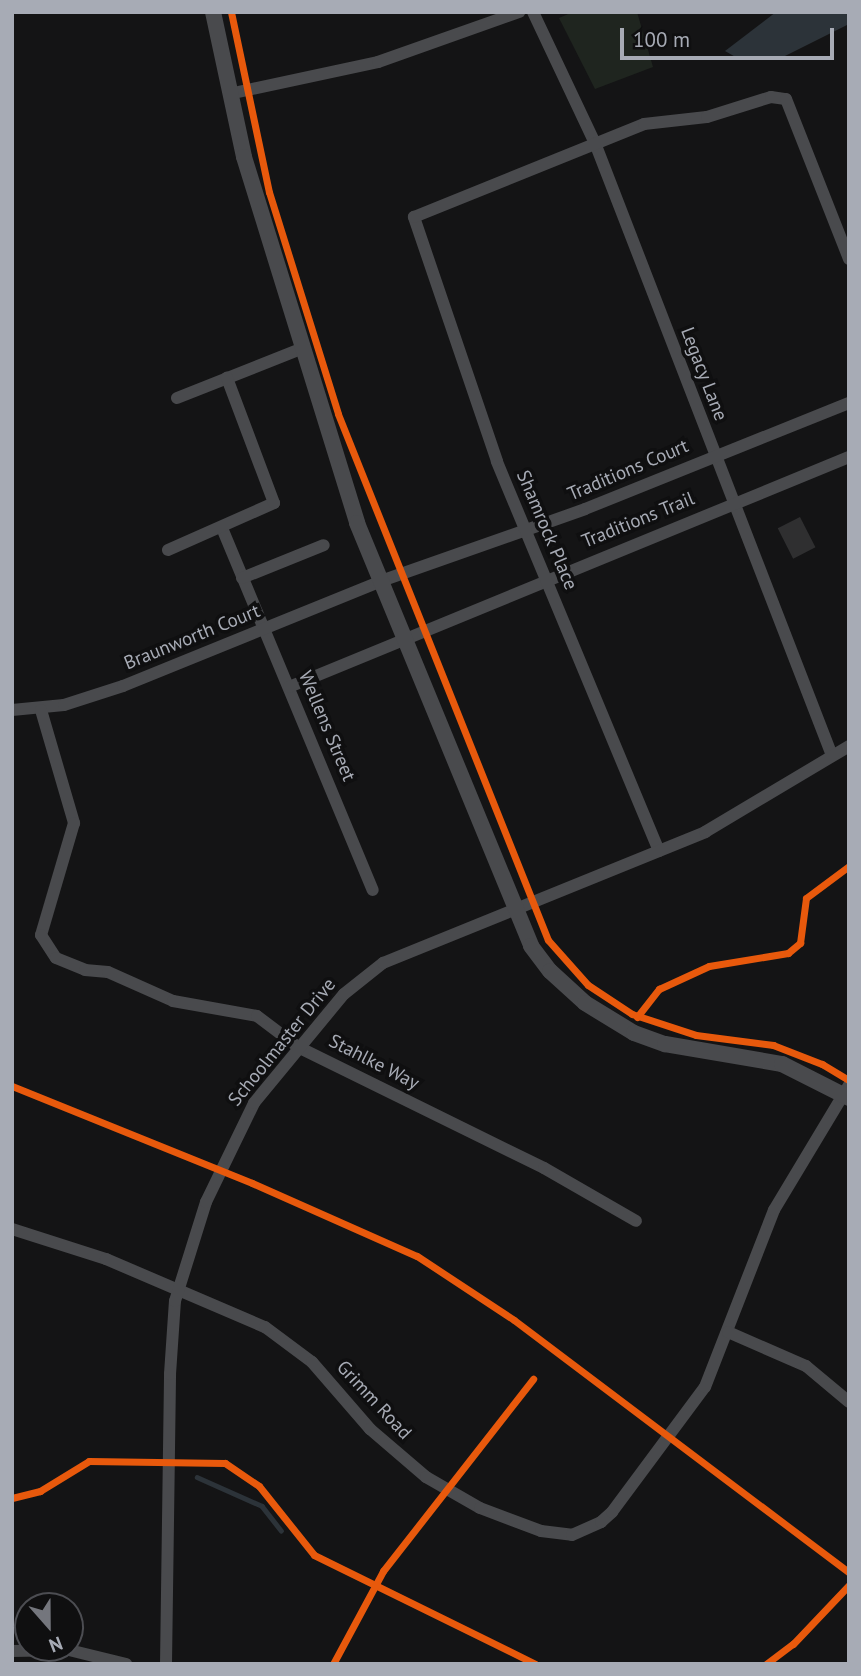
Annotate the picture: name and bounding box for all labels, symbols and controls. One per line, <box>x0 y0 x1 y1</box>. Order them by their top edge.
scale bar <box>623 14 836 58</box>
text: 100 m <box>633 26 690 53</box>
street label: Legacy Lane <box>676 324 732 424</box>
street label: Traditions Court <box>564 434 692 506</box>
street label: Shamrock Place <box>511 467 583 593</box>
street label: Traditions Trail <box>578 487 698 553</box>
street label: Braunworth Court <box>121 599 263 675</box>
street label: Wellens Street <box>294 668 360 784</box>
street label: Schoolmaster Drive <box>223 974 341 1110</box>
street label: Stahlke Way <box>325 1029 423 1095</box>
street label: Grimm Road <box>332 1356 416 1444</box>
north arrow <box>14 1592 84 1662</box>
text: N <box>46 1631 66 1658</box>

